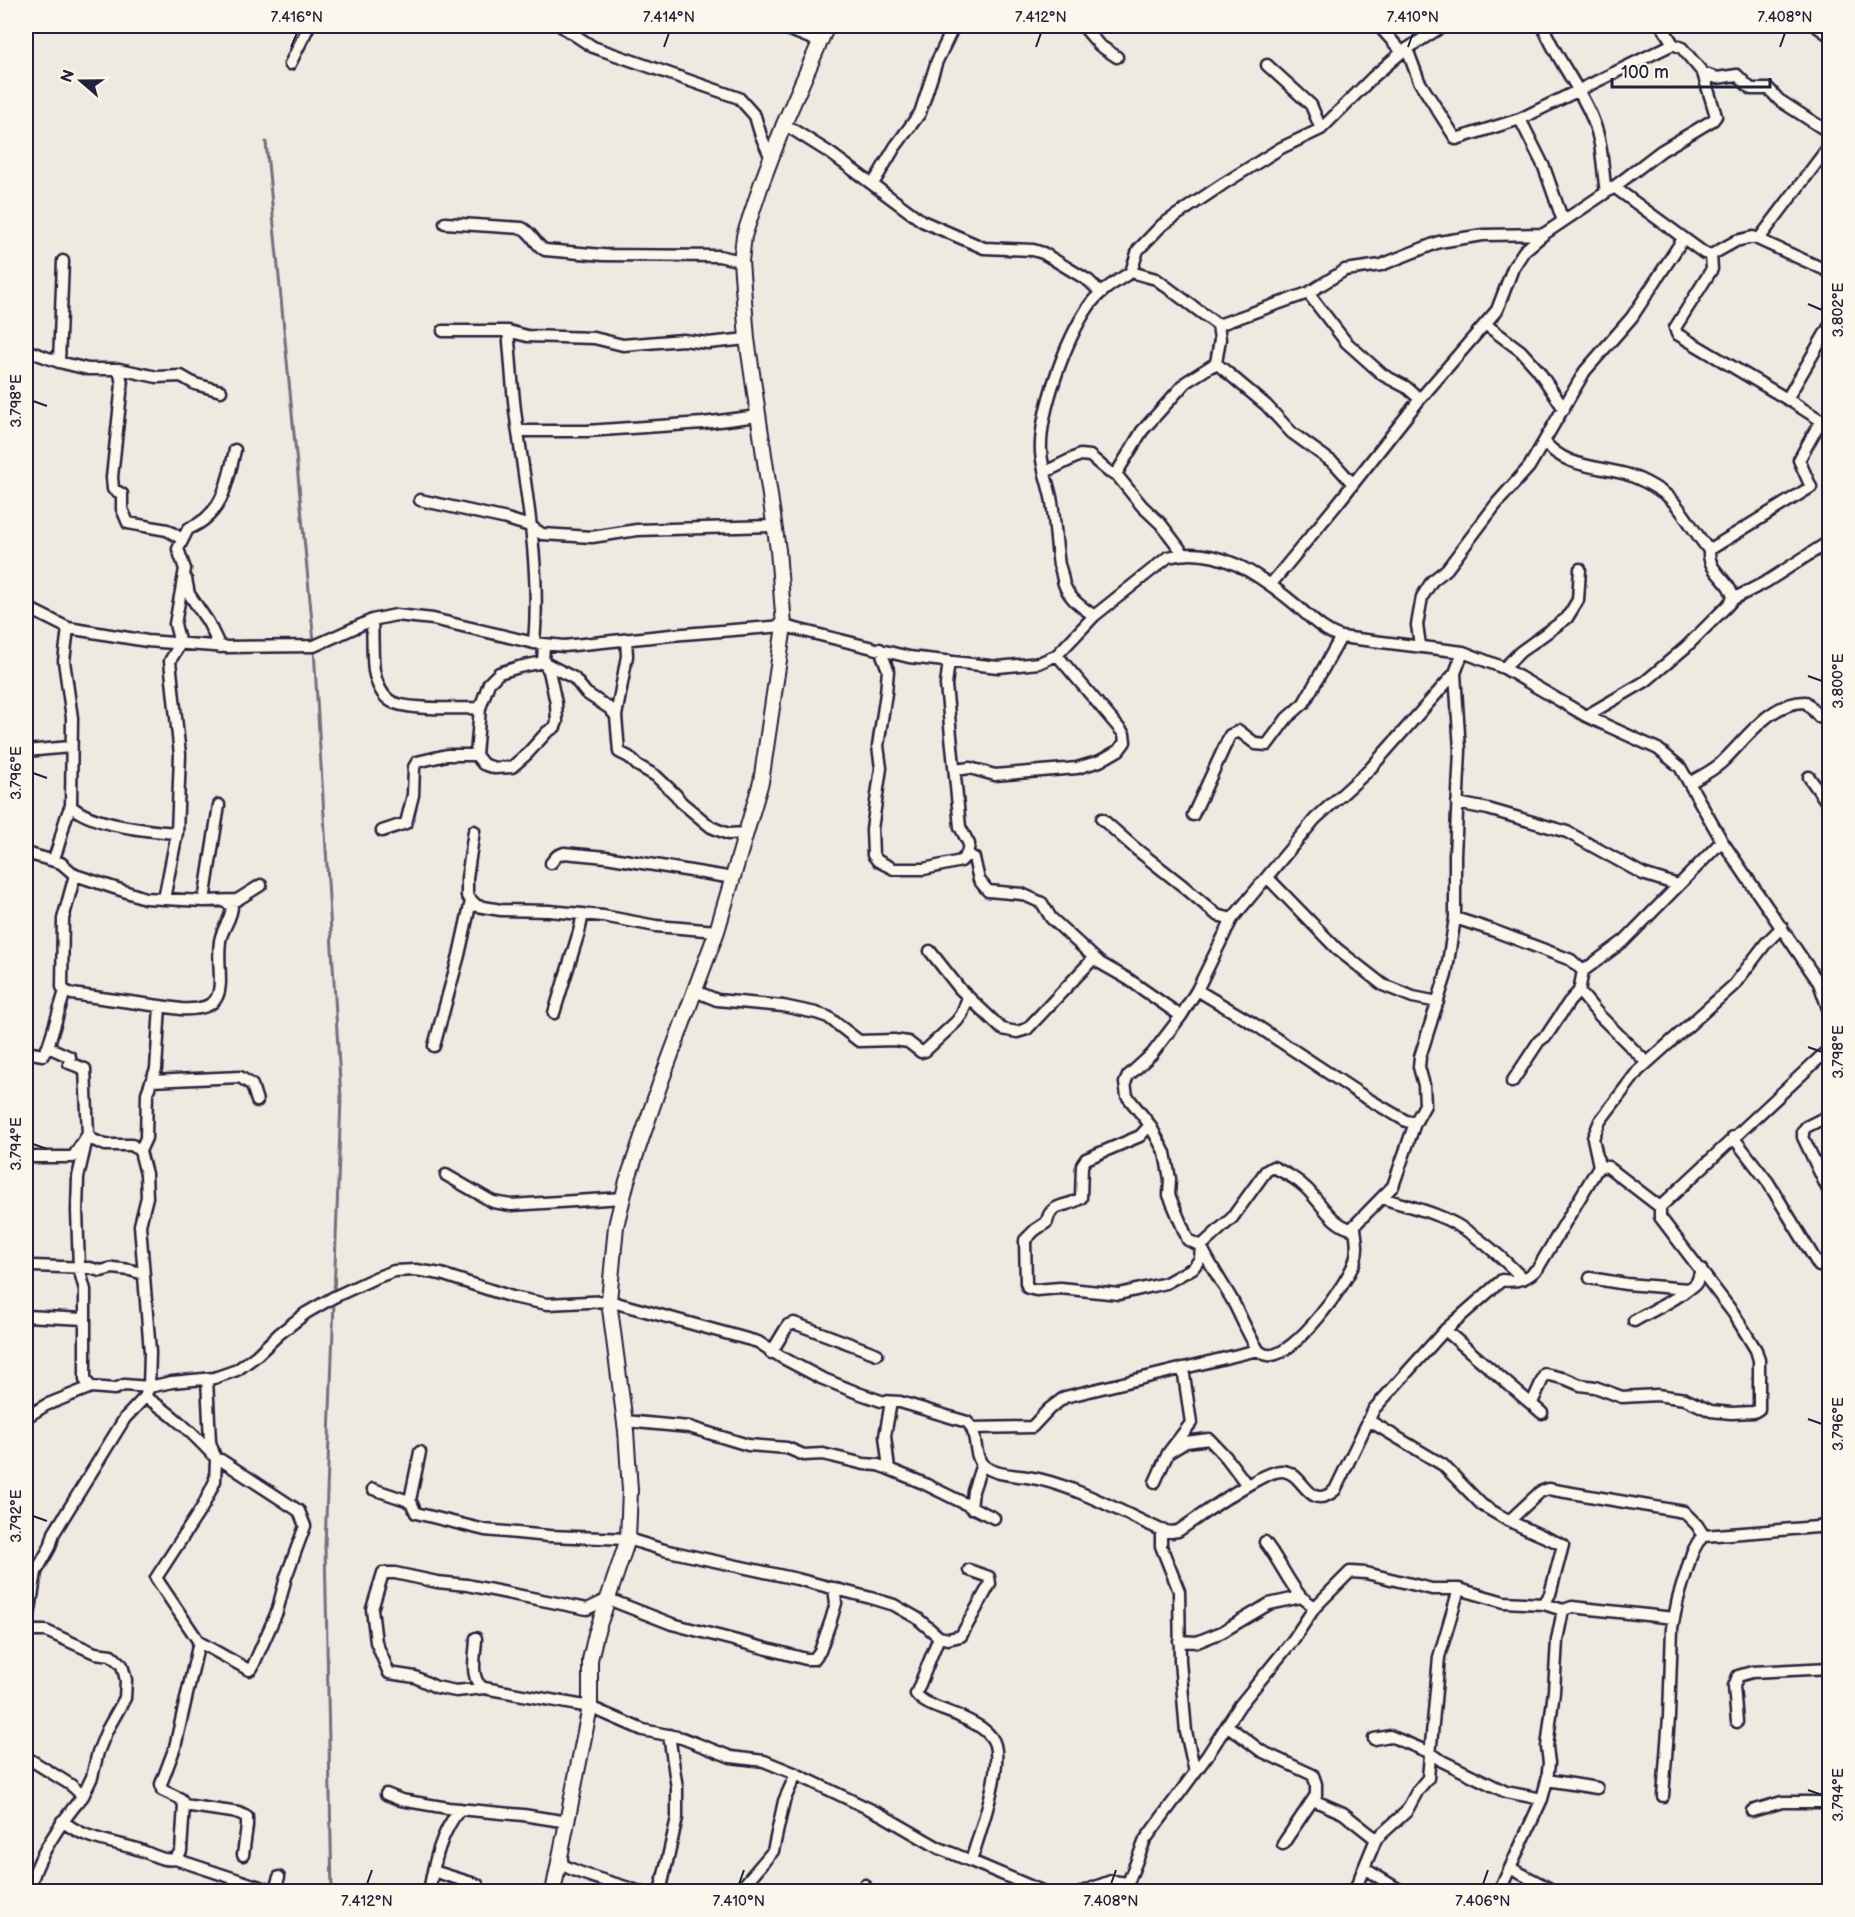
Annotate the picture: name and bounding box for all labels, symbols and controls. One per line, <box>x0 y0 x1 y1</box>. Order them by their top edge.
text: 7.416°N <box>271 8 323 27</box>
text: 7.414°N <box>643 8 695 27</box>
text: 7.412°N <box>1015 8 1067 27</box>
text: 7.410°N <box>1387 8 1439 27</box>
text: 7.408°N <box>1757 8 1813 27</box>
north arrow <box>51 51 111 111</box>
scale bar <box>1612 51 1770 89</box>
text: 100 m <box>1621 62 1669 83</box>
text: N <box>57 67 79 85</box>
text: 3.802°E <box>1829 282 1848 337</box>
text: 3.798°E <box>7 374 26 428</box>
text: 3.800°E <box>1829 653 1848 709</box>
text: 3.796°E <box>7 746 26 800</box>
text: 3.798°E <box>1829 1025 1848 1079</box>
text: 3.794°E <box>7 1117 26 1171</box>
text: 3.796°E <box>1829 1397 1848 1451</box>
text: 3.792°E <box>7 1489 26 1543</box>
text: 3.794°E <box>1829 1768 1848 1822</box>
text: 7.412°N <box>341 1892 393 1911</box>
text: 7.410°N <box>713 1892 765 1911</box>
text: 7.408°N <box>1083 1892 1139 1911</box>
text: 7.406°N <box>1455 1892 1511 1911</box>

